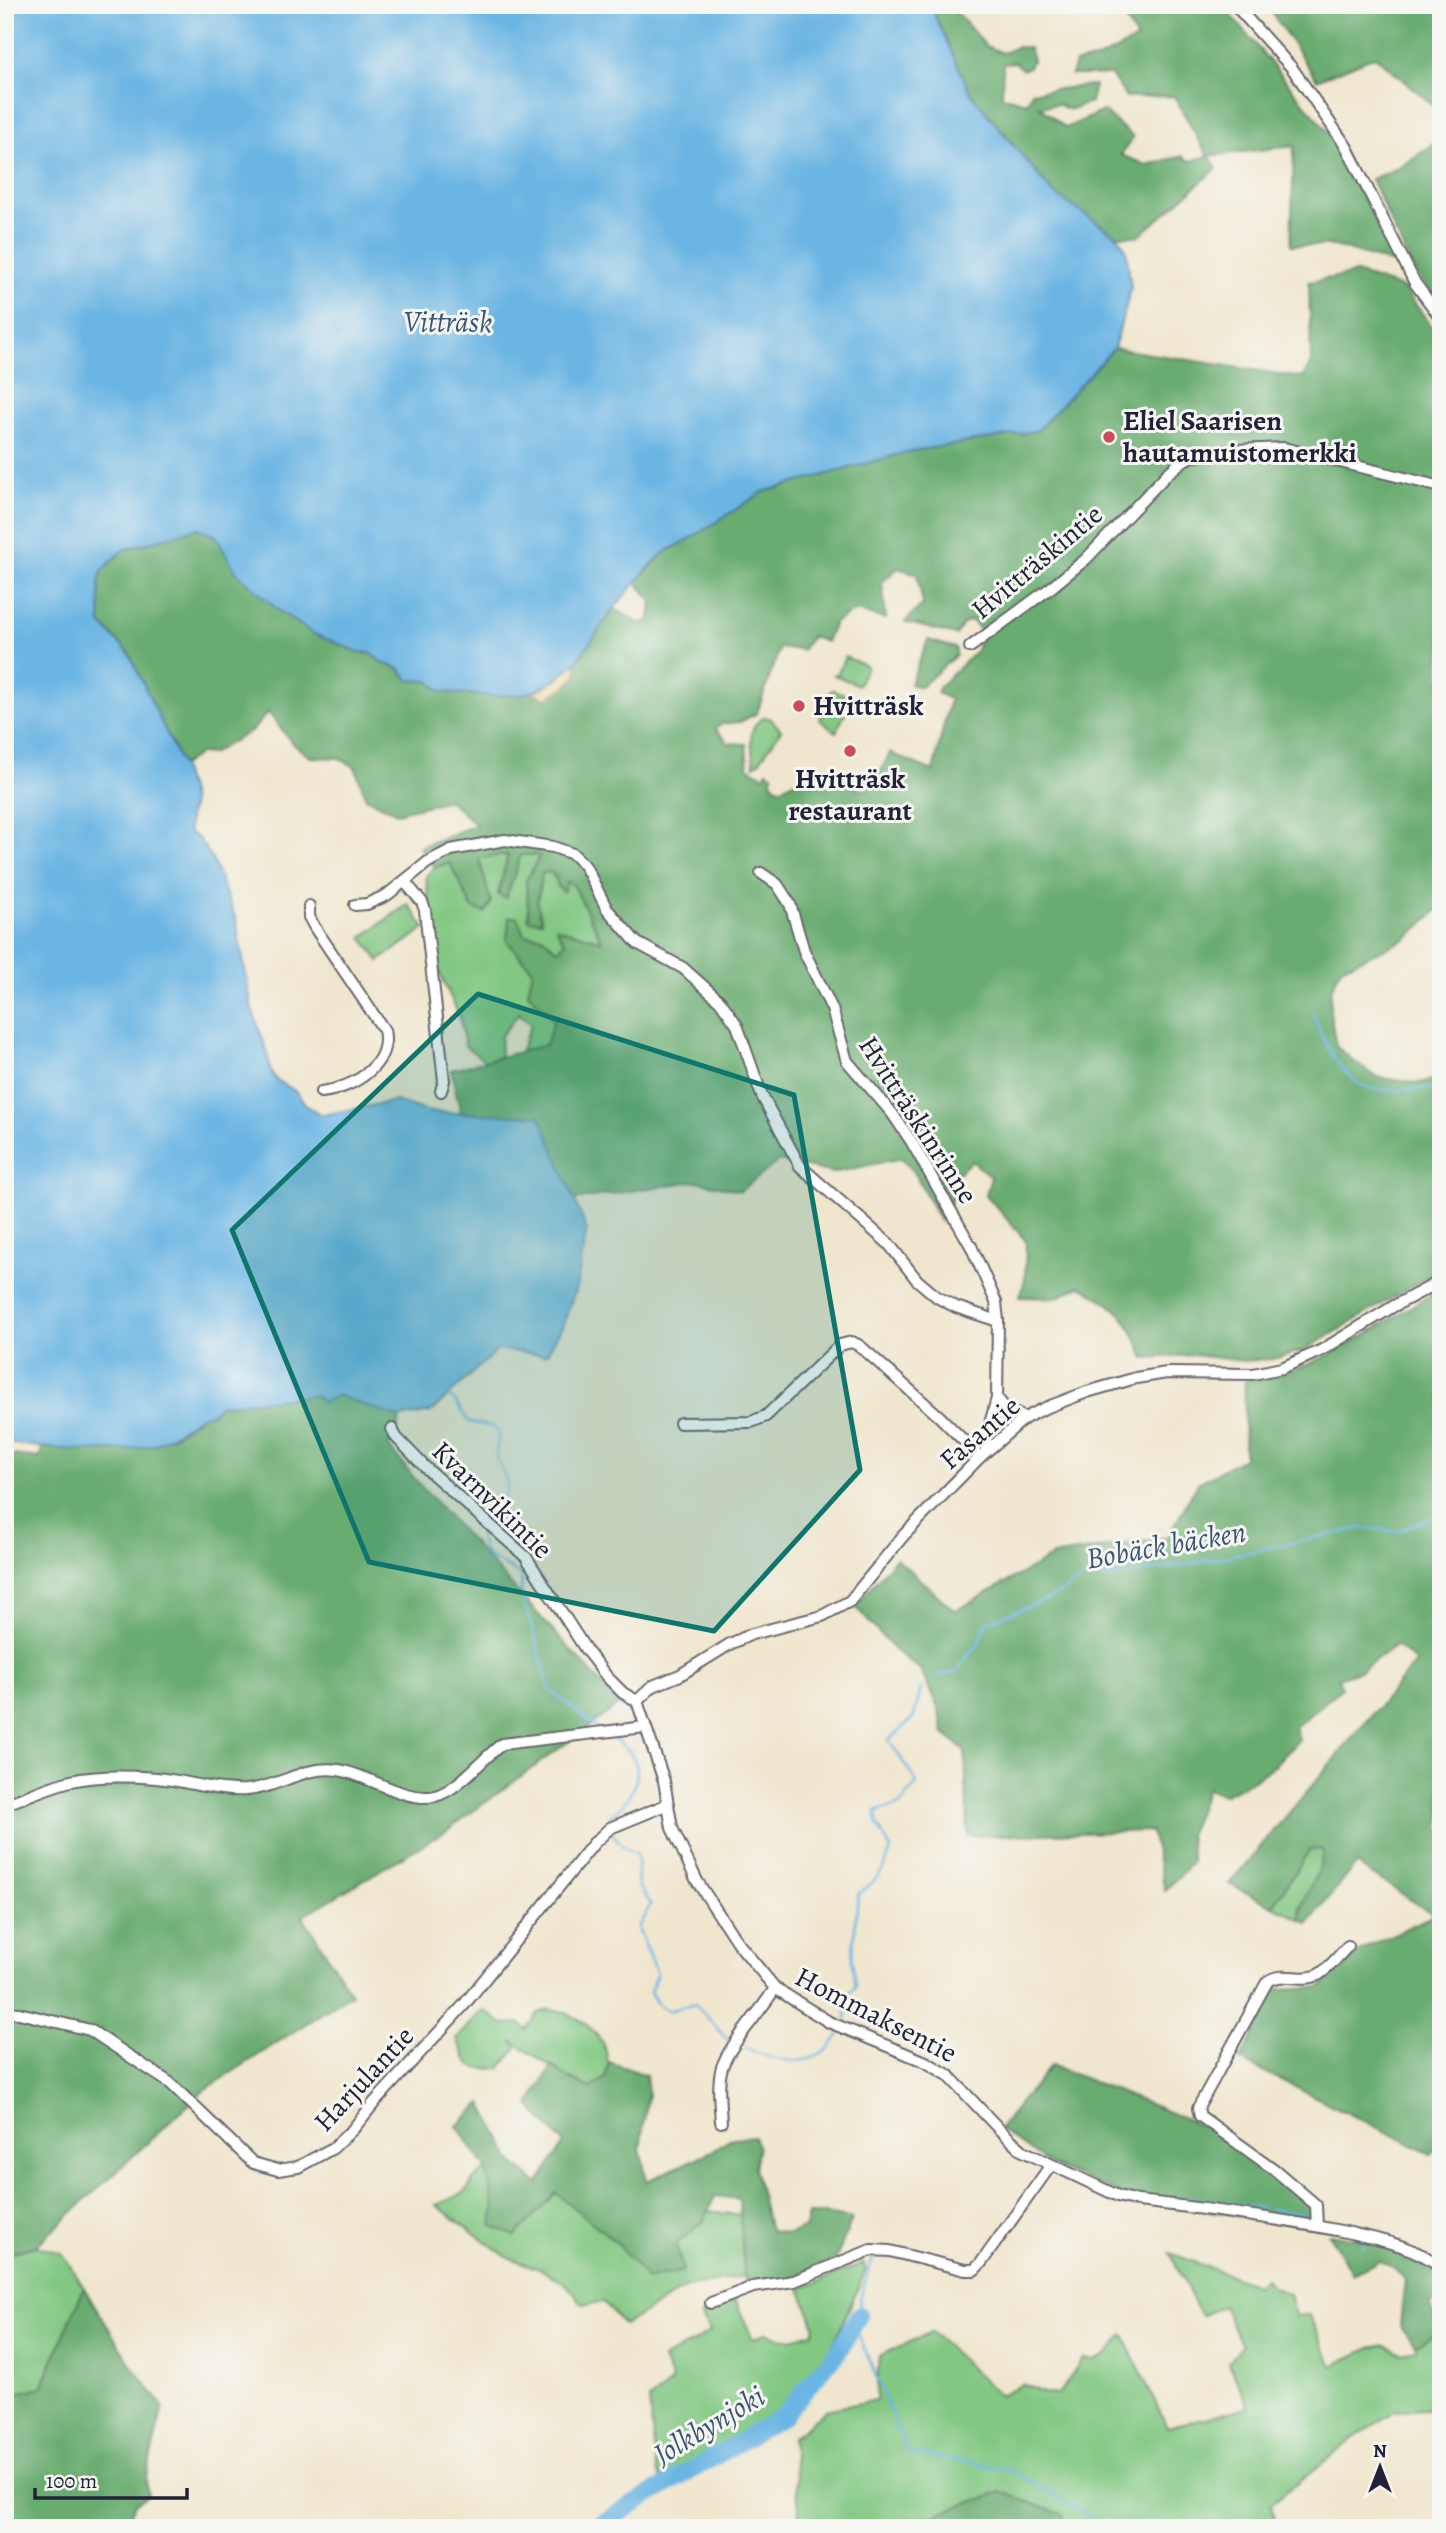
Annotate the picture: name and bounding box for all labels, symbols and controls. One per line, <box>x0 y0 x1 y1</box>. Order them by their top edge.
water label: Vitträsk <box>404 302 492 342</box>
place label: Eliel Saarisen hautamuistomerkki <box>1123 402 1357 472</box>
marker: Eliel Saarisen hautamuistomerkki <box>1101 429 1117 445</box>
street label: Hvitträskintie <box>963 496 1111 628</box>
place label: Hvitträsk <box>813 687 924 725</box>
marker: Hvitträsk <box>791 698 807 714</box>
marker: Hvitträsk restaurant <box>842 743 858 759</box>
place label: Hvitträsk restaurant <box>788 760 912 830</box>
street label: Hvitträskinrinne <box>850 1029 986 1211</box>
street label: Fasantie <box>931 1387 1029 1479</box>
street label: Kvarnvikintie <box>423 1433 561 1567</box>
water label: Bobäck bäcken <box>1083 1511 1249 1579</box>
street label: Hommaksentie <box>789 1958 963 2072</box>
street label: Harjulantie <box>305 2018 423 2140</box>
water label: Jolkbynjoki <box>645 2376 772 2474</box>
north arrow <box>1344 2432 1414 2502</box>
text: N <box>1373 2438 1387 2464</box>
scale bar <box>35 2456 187 2500</box>
text: 100 m <box>46 2467 97 2495</box>

